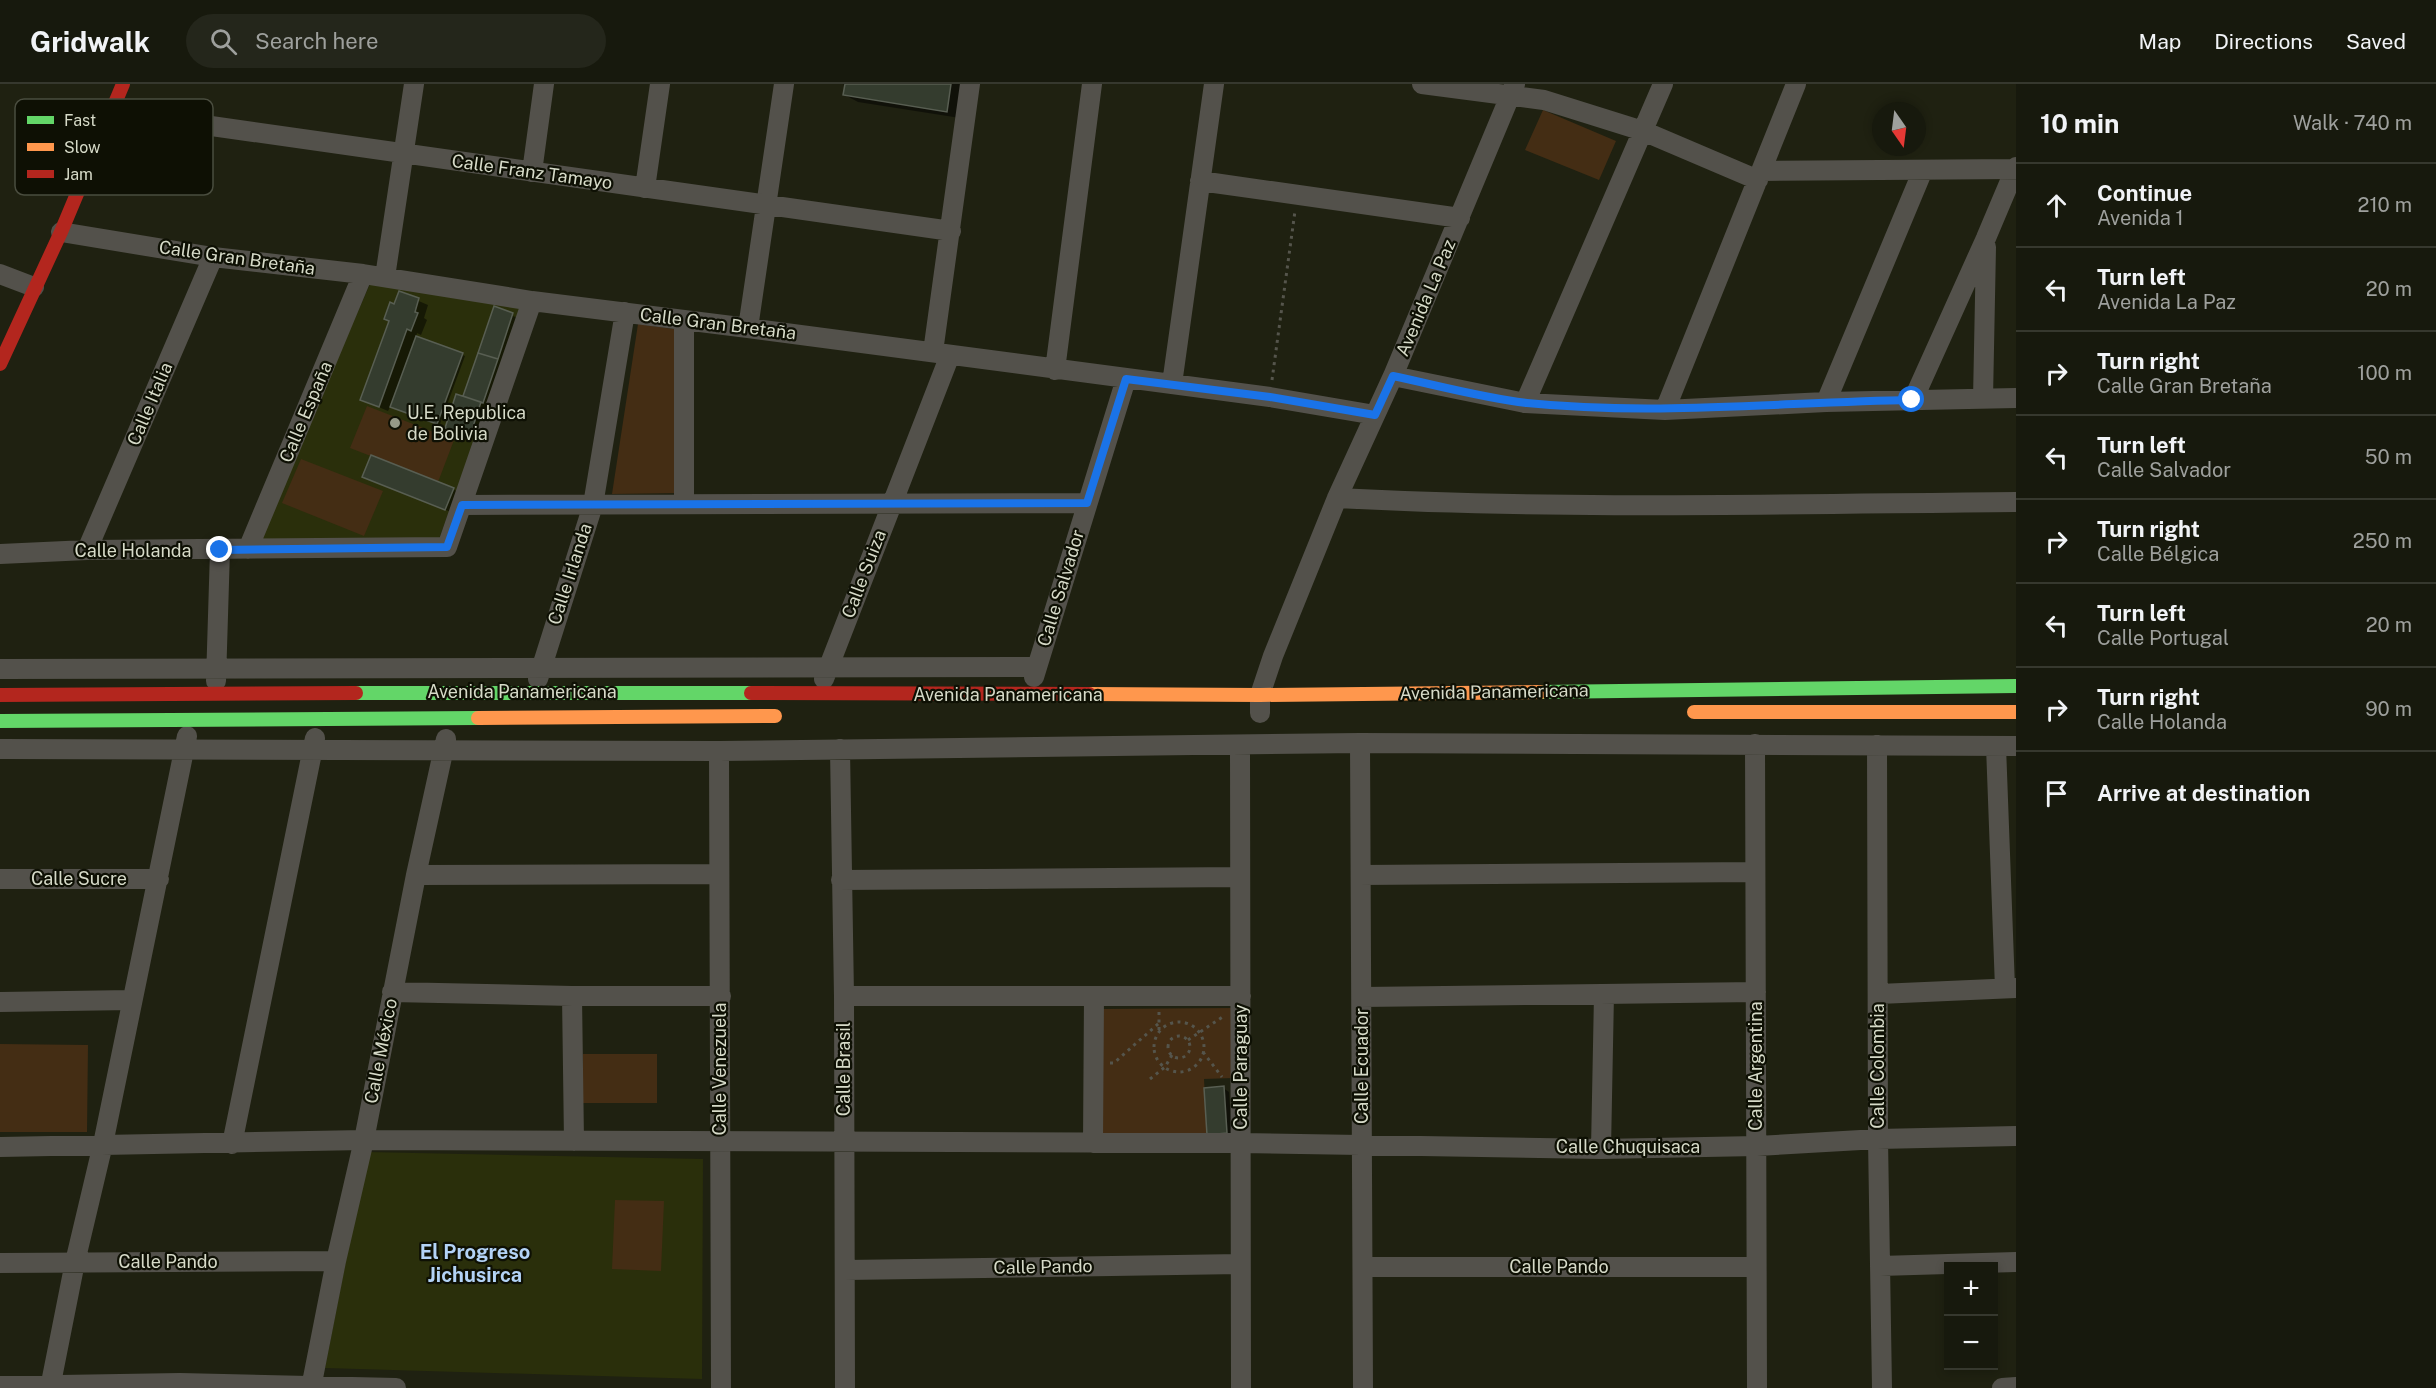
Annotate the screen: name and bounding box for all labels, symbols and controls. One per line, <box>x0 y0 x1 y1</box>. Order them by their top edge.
search box <box>186 14 606 68</box>
text: Gridwalk <box>30 25 150 58</box>
icon: search <box>207 25 240 58</box>
text: Search here <box>255 28 379 54</box>
text: Map <box>2139 29 2181 54</box>
text: Directions <box>2214 29 2313 54</box>
text: Saved <box>2346 29 2406 54</box>
legend <box>15 99 213 195</box>
north arrow <box>1872 102 1926 156</box>
text: 10 min <box>2040 108 2119 139</box>
text: Fast <box>64 111 96 130</box>
text: Walk · 740 m <box>2293 111 2412 135</box>
text: Slow <box>64 138 101 157</box>
street label: Calle Franz Tamayo <box>450 150 614 193</box>
text: Jam <box>64 165 93 184</box>
text: Continue <box>2097 180 2192 206</box>
icon: ahead <box>2040 189 2073 222</box>
text: 210 m <box>2358 193 2412 217</box>
text: Avenida 1 <box>2097 206 2184 230</box>
street label: Calle Gran Bretaña <box>158 236 316 279</box>
street label: Avenida La Paz <box>1391 236 1460 359</box>
text: Turn left <box>2097 264 2186 290</box>
icon: left <box>2040 273 2073 306</box>
text: 20 m <box>2366 277 2412 301</box>
text: Avenida La Paz <box>2097 290 2236 314</box>
street label: Calle Gran Bretaña <box>639 303 797 344</box>
text: Turn right <box>2097 348 2200 374</box>
icon: right <box>2040 357 2073 390</box>
street label: Calle España <box>275 358 336 466</box>
street label: Calle Italia <box>123 359 177 449</box>
text: 100 m <box>2357 361 2412 385</box>
text: Calle Gran Bretaña <box>2097 374 2272 398</box>
route start <box>1898 386 1924 412</box>
place label: U.E. Republica de Bolivia <box>407 402 526 444</box>
marker: U.E. Republica de Bolivia <box>388 416 402 430</box>
text: Turn left <box>2097 432 2186 458</box>
icon: left <box>2040 441 2073 474</box>
text: 50 m <box>2365 445 2412 469</box>
text: Calle Salvador <box>2097 458 2231 482</box>
text: Turn right <box>2097 516 2200 542</box>
street label: Calle Irlanda <box>543 520 596 627</box>
icon: right <box>2040 525 2073 558</box>
street label: Calle Suiza <box>837 527 890 621</box>
street label: Calle Salvador <box>1033 527 1088 649</box>
text: 250 m <box>2353 529 2412 553</box>
route end <box>206 536 232 562</box>
street label: Calle Holanda <box>74 540 192 561</box>
text: Calle Bélgica <box>2097 542 2219 566</box>
text: Turn left <box>2097 600 2186 626</box>
icon: left <box>2040 609 2073 642</box>
text: 20 m <box>2366 613 2412 637</box>
text: Calle Portugal <box>2097 626 2229 650</box>
street label: Avenida Panamericana <box>1399 679 1589 704</box>
street label: Avenida Panamericana <box>427 681 617 702</box>
street label: Avenida Panamericana <box>913 684 1103 705</box>
text: Turn right <box>2097 684 2200 710</box>
icon: right <box>2040 693 2073 726</box>
text: 90 m <box>2365 697 2412 721</box>
text: Calle Holanda <box>2097 710 2227 734</box>
icon: arrive <box>2040 777 2073 810</box>
text: Arrive at destination <box>2097 780 2310 806</box>
street label: Calle Sucre <box>31 868 127 889</box>
street label: Calle México <box>360 996 401 1105</box>
street label: Calle Argentina <box>1745 1001 1766 1131</box>
street label: Calle Venezuela <box>709 1003 730 1135</box>
street label: Calle Colombia <box>1867 1003 1888 1129</box>
street label: Calle Paraguay <box>1230 1004 1251 1130</box>
street label: Calle Ecuador <box>1351 1008 1372 1124</box>
street label: Calle Brasil <box>833 1022 854 1116</box>
street label: Calle Chuquisaca <box>1556 1136 1700 1157</box>
district label: El Progreso Jichusirca <box>420 1240 530 1287</box>
street label: Calle Pando <box>118 1251 218 1272</box>
street label: Calle Pando <box>993 1255 1093 1278</box>
street label: Calle Pando <box>1509 1256 1609 1277</box>
map controls <box>1944 1262 1998 1370</box>
button: + <box>1944 1262 1998 1316</box>
button: − <box>1944 1316 1998 1370</box>

